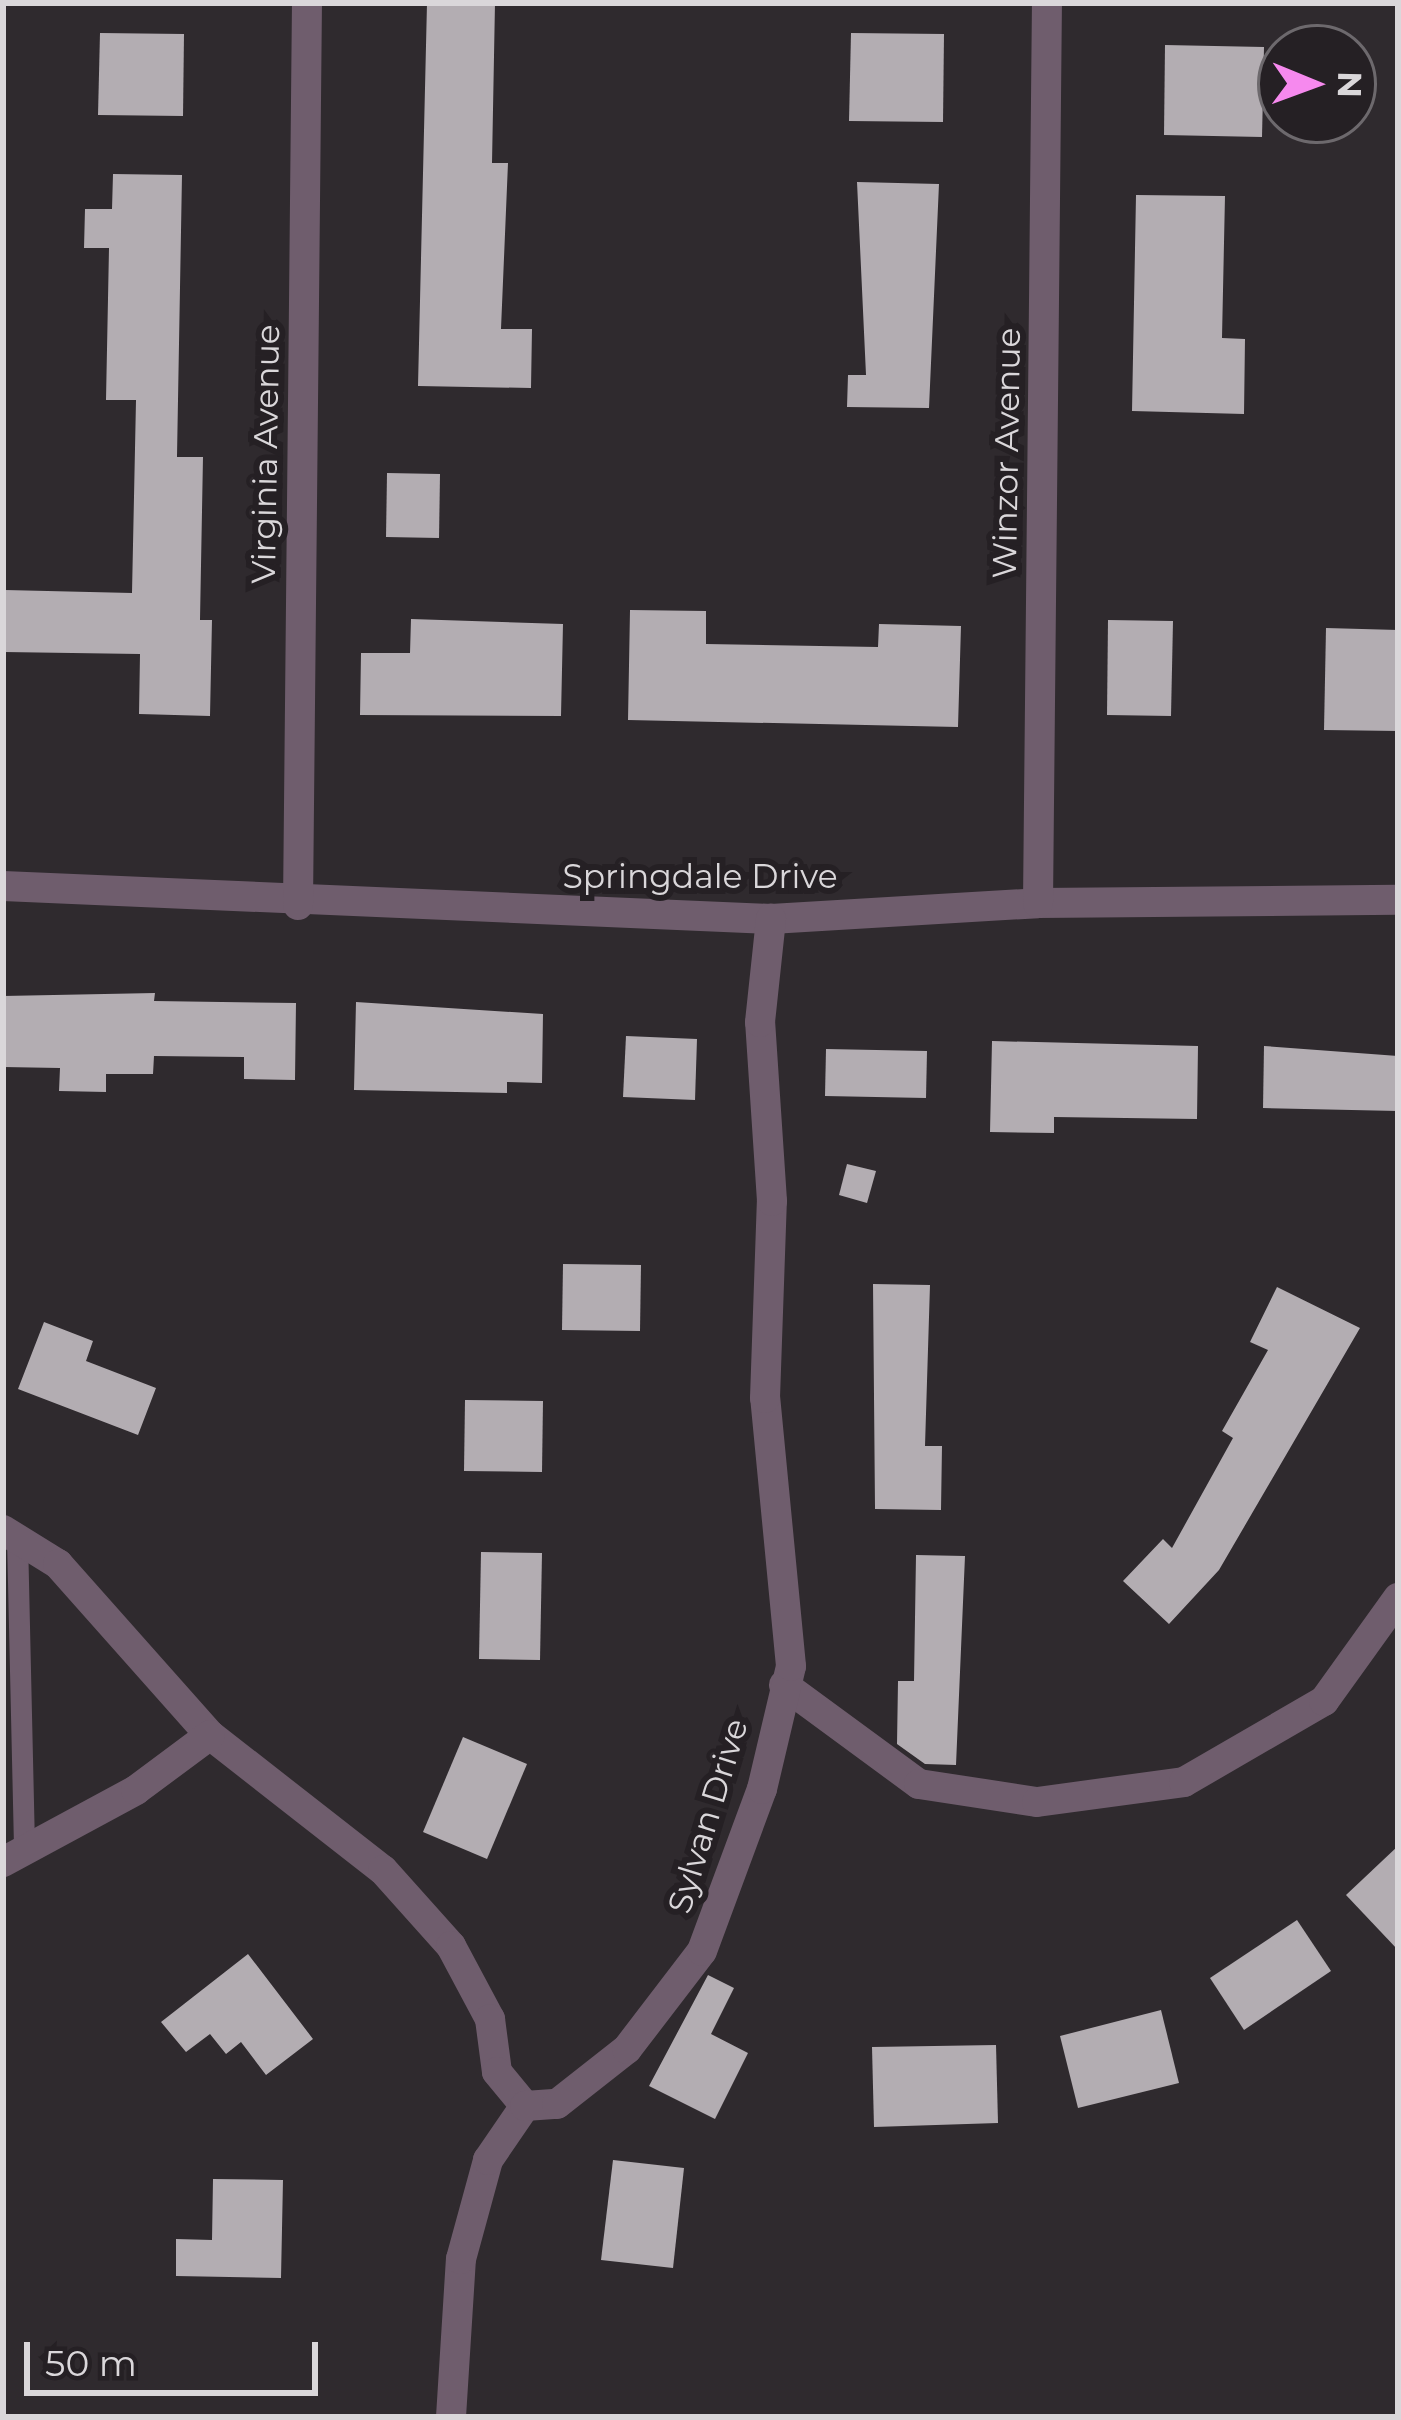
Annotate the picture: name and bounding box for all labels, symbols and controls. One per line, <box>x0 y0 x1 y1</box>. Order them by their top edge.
north arrow <box>1257 24 1377 144</box>
text: N <box>1330 71 1370 98</box>
street label: Virginia Avenue <box>244 324 288 584</box>
street label: Winzor Avenue <box>985 327 1029 579</box>
street label: Springdale Drive <box>562 857 838 897</box>
street label: Sylvan Drive <box>660 1714 756 1918</box>
scale bar <box>30 2318 324 2392</box>
text: 50 m <box>45 2341 137 2385</box>

